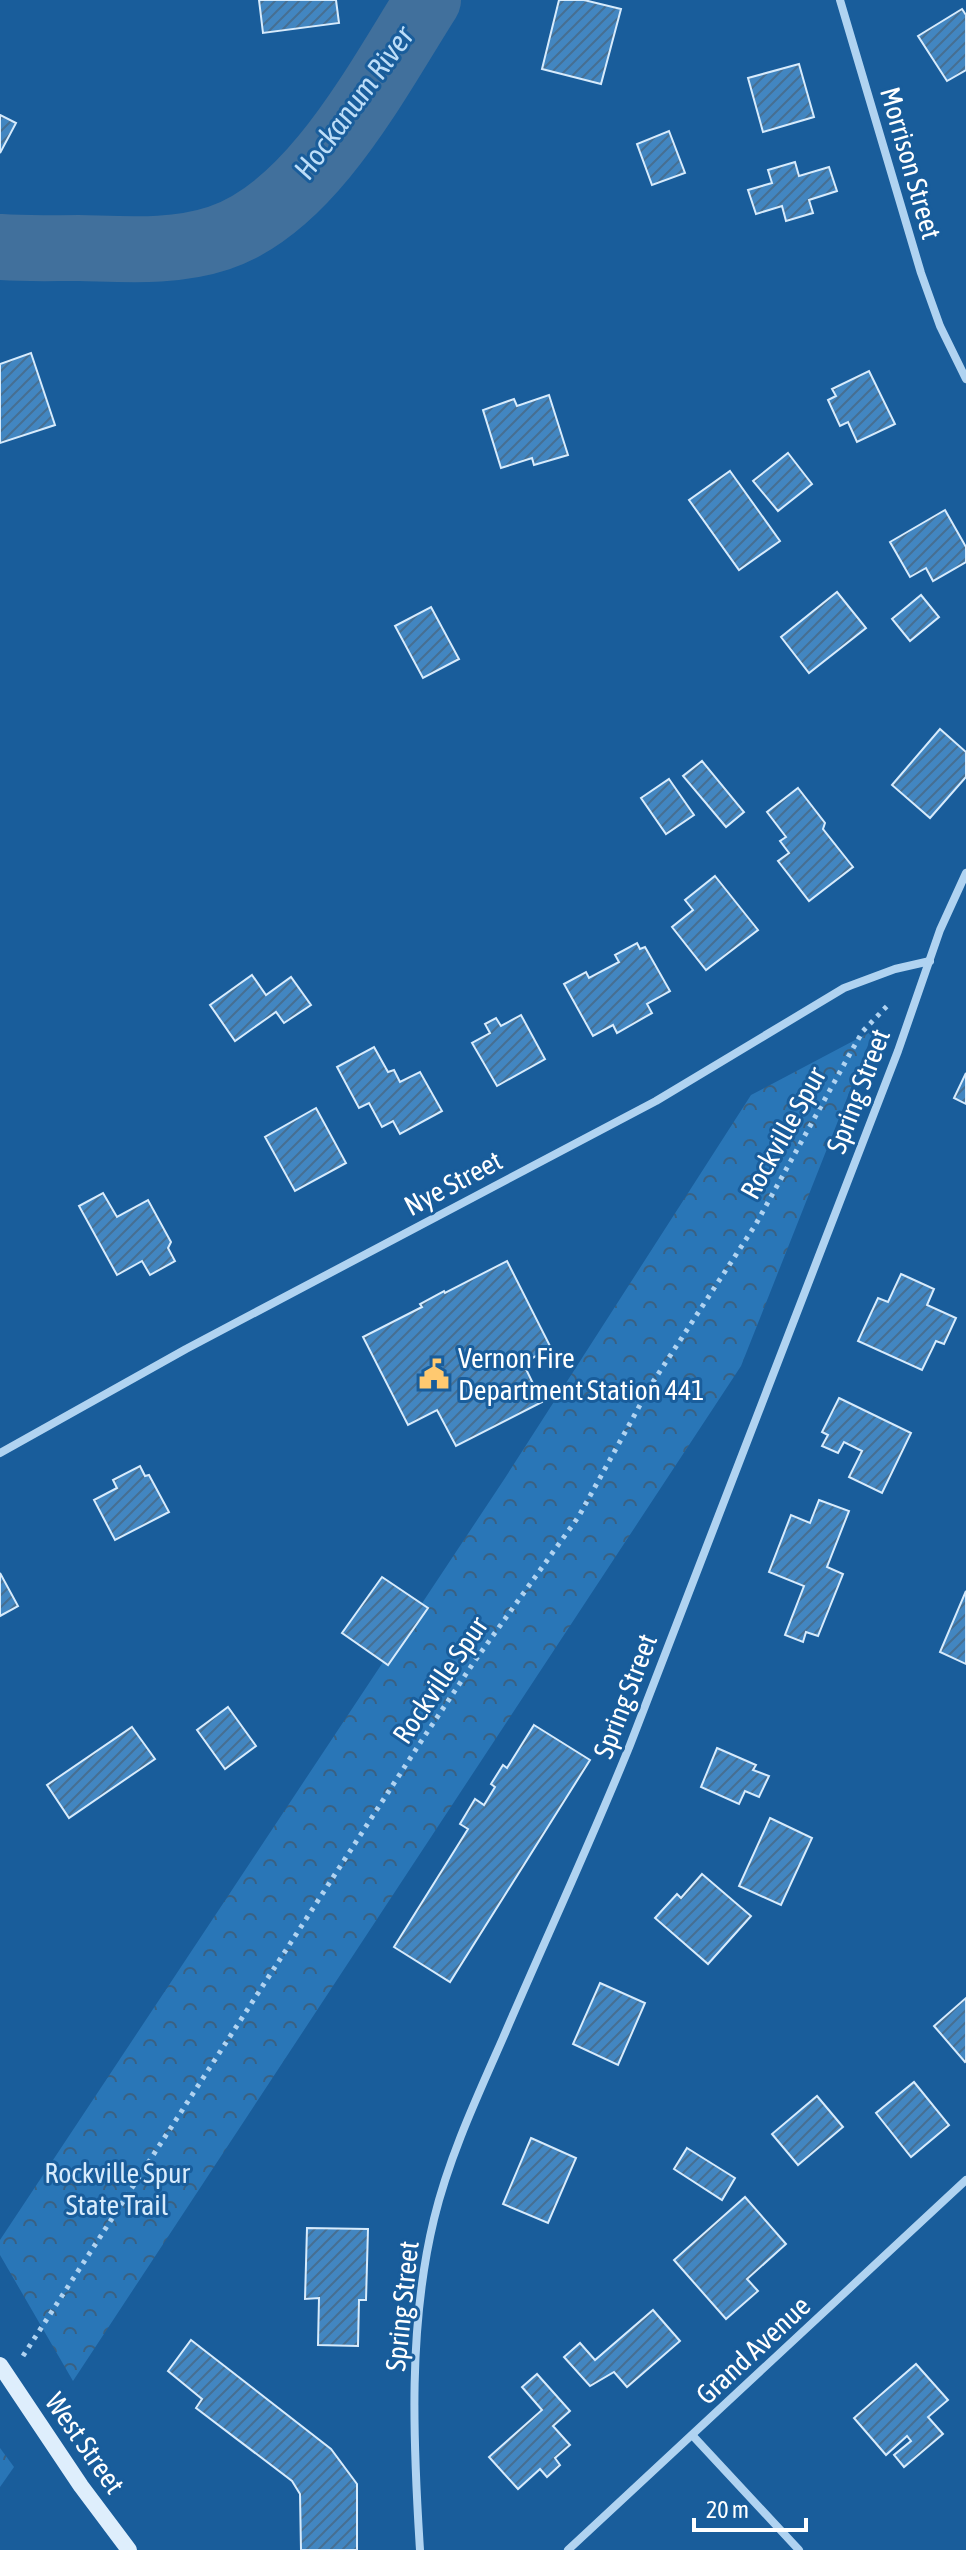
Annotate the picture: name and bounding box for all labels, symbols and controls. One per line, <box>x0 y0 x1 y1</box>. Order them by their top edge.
water label: Hockanum River <box>286 19 421 185</box>
street label: Morrison Street <box>874 83 948 243</box>
street label: Spring Street <box>820 1024 896 1158</box>
street label: Rockville Spur <box>734 1061 833 1204</box>
street label: Nye Street <box>399 1144 507 1222</box>
place label: Vernon Fire Department Station 441 <box>458 1342 705 1406</box>
public building icon: Vernon Fire Department Station 441 <box>417 1357 451 1391</box>
street label: Rockville Spur <box>386 1610 494 1749</box>
street label: Spring Street <box>587 1629 663 1763</box>
park label: Rockville Spur State Trail <box>44 2157 191 2221</box>
street label: Spring Street <box>379 2239 425 2373</box>
street label: Grand Avenue <box>690 2289 816 2411</box>
street label: West Street <box>39 2387 131 2499</box>
scale bar <box>694 2482 806 2532</box>
text: 20 m <box>706 2496 749 2523</box>

